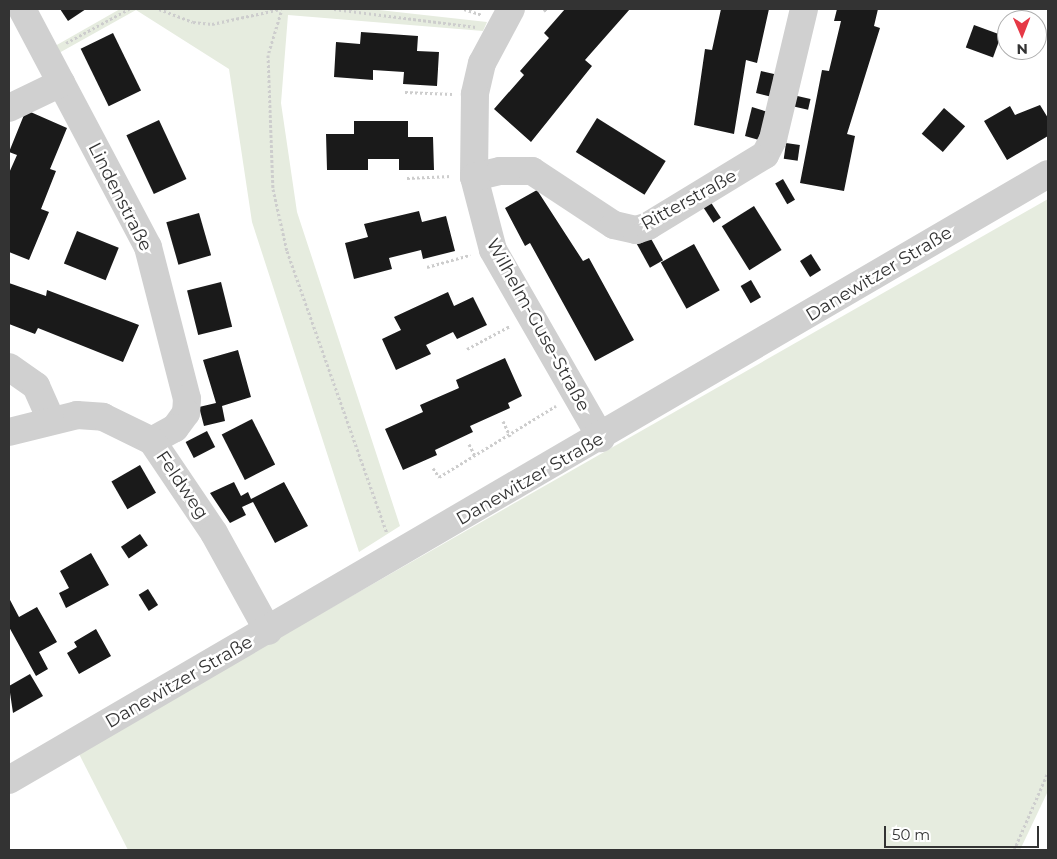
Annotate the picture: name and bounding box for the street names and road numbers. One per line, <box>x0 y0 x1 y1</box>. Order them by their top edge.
street label: Lindenstraße <box>83 139 157 255</box>
street label: Ritterstraße <box>637 165 741 235</box>
street label: Danewitzer Straße <box>802 222 956 326</box>
street label: Wilhelm-Guse-Straße <box>481 235 595 415</box>
street label: Danewitzer Straße <box>453 428 607 530</box>
street label: Feldweg <box>151 447 213 523</box>
street label: Danewitzer Straße <box>102 631 256 733</box>

